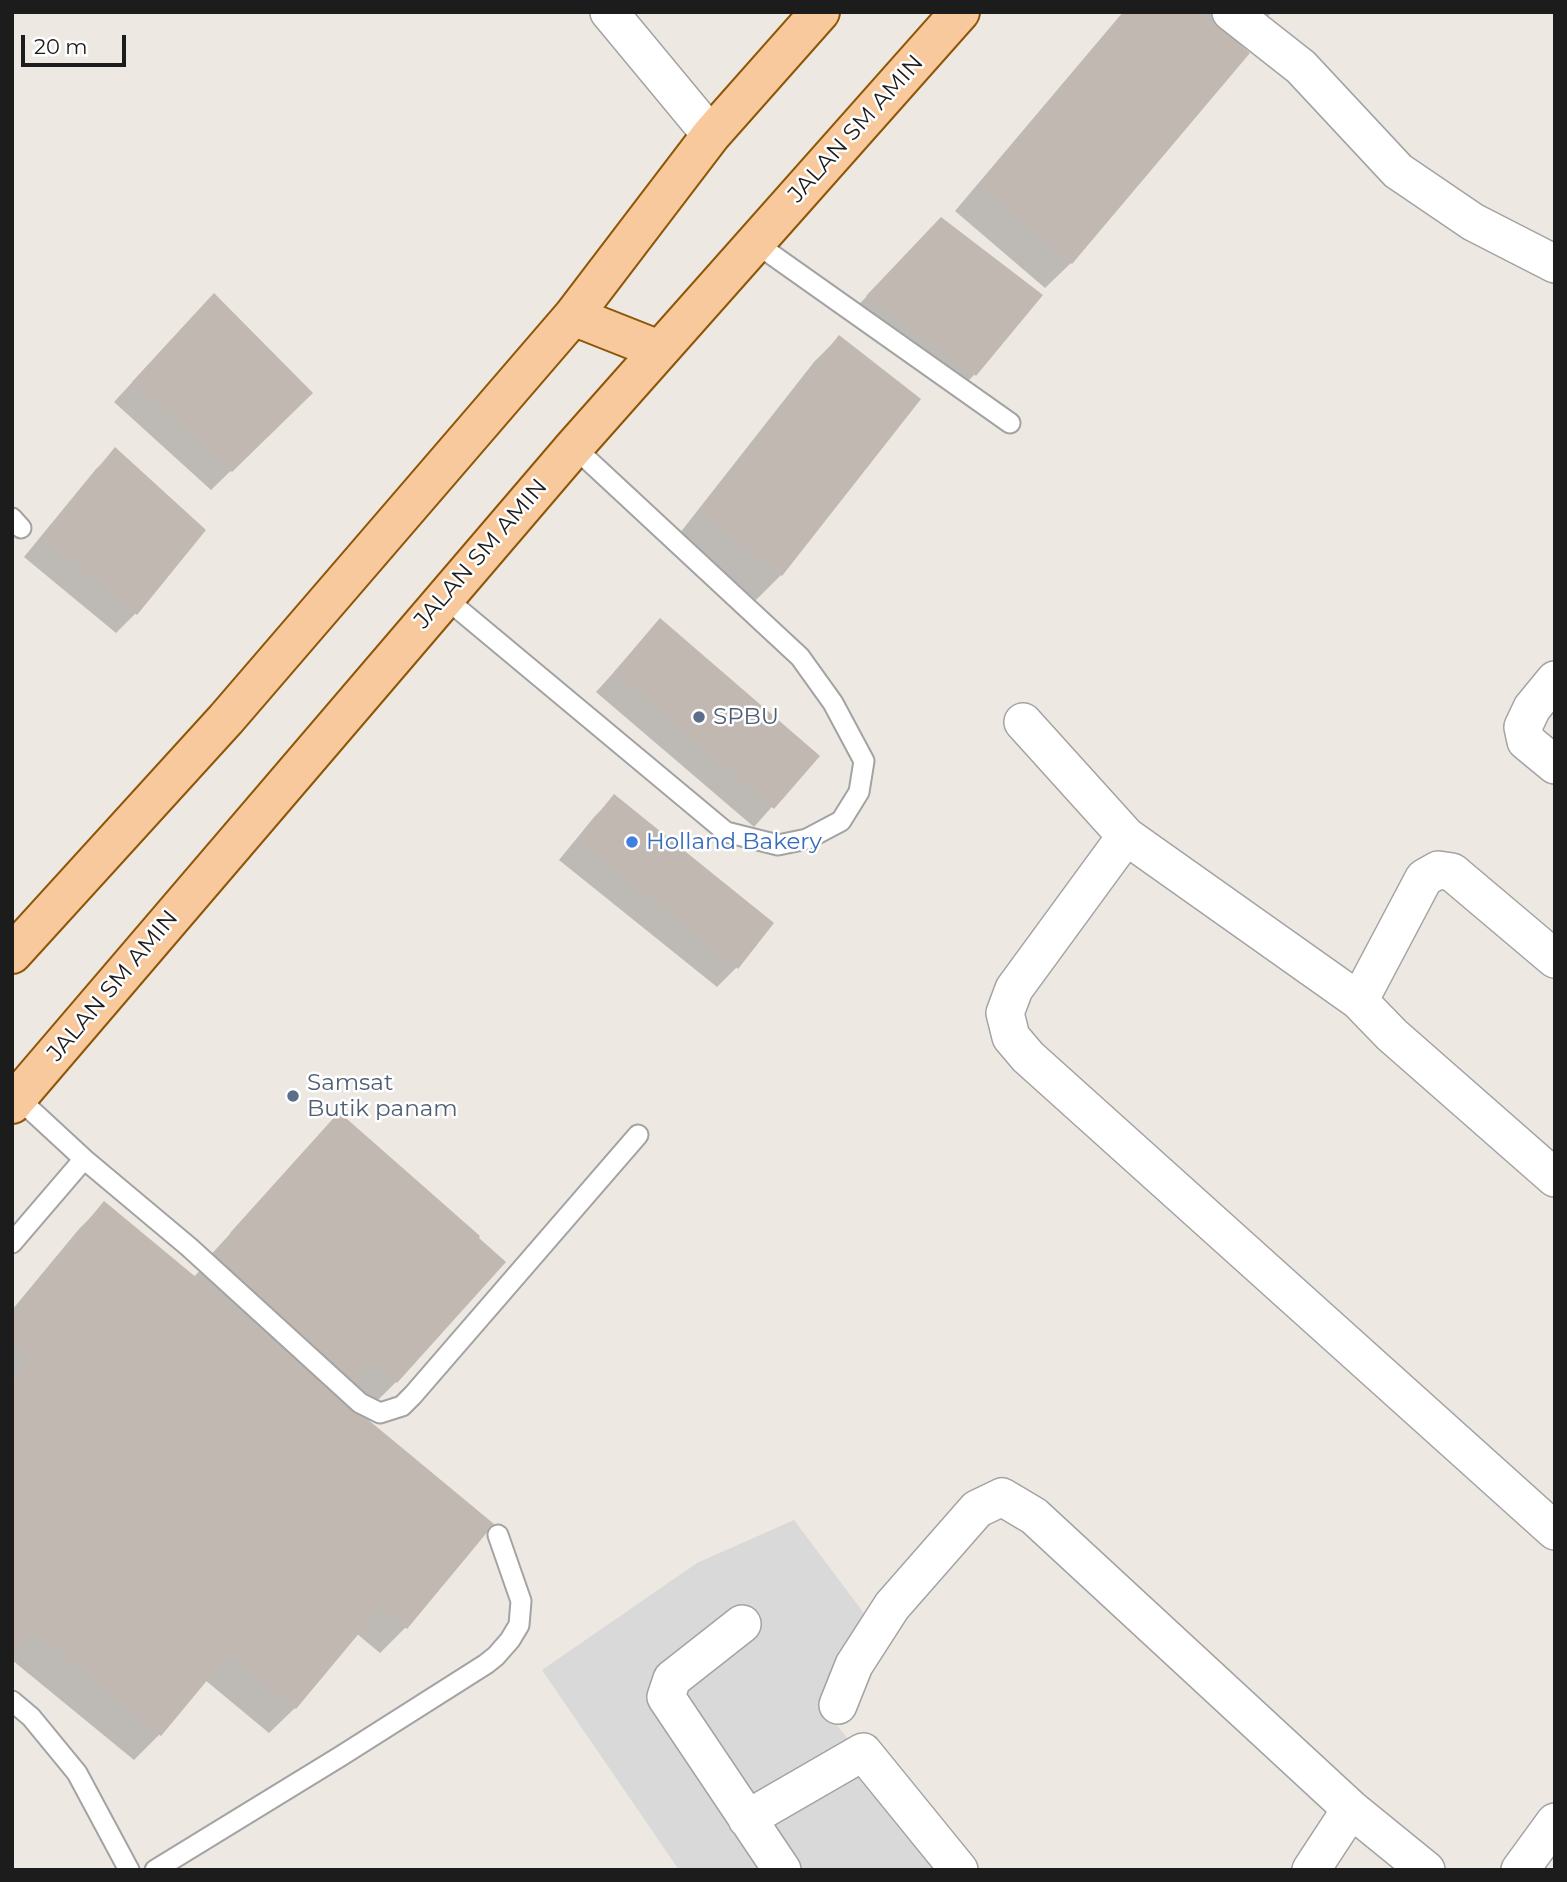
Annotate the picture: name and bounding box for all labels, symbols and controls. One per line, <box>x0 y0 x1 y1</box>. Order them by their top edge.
scale bar <box>24 21 130 65</box>
text: 20 m <box>34 34 88 59</box>
street label: JALAN SM AMIN <box>783 50 929 208</box>
street label: JALAN SM AMIN <box>409 474 553 634</box>
place label: SPBU <box>713 703 779 731</box>
marker: SPBU <box>691 709 707 725</box>
place label: Holland Bakery <box>646 828 822 856</box>
marker: Holland Bakery <box>624 834 640 850</box>
street label: JALAN SM AMIN <box>42 905 184 1067</box>
place label: Samsat Butik panam <box>307 1069 458 1123</box>
marker: Samsat Butik panam <box>285 1088 301 1104</box>

